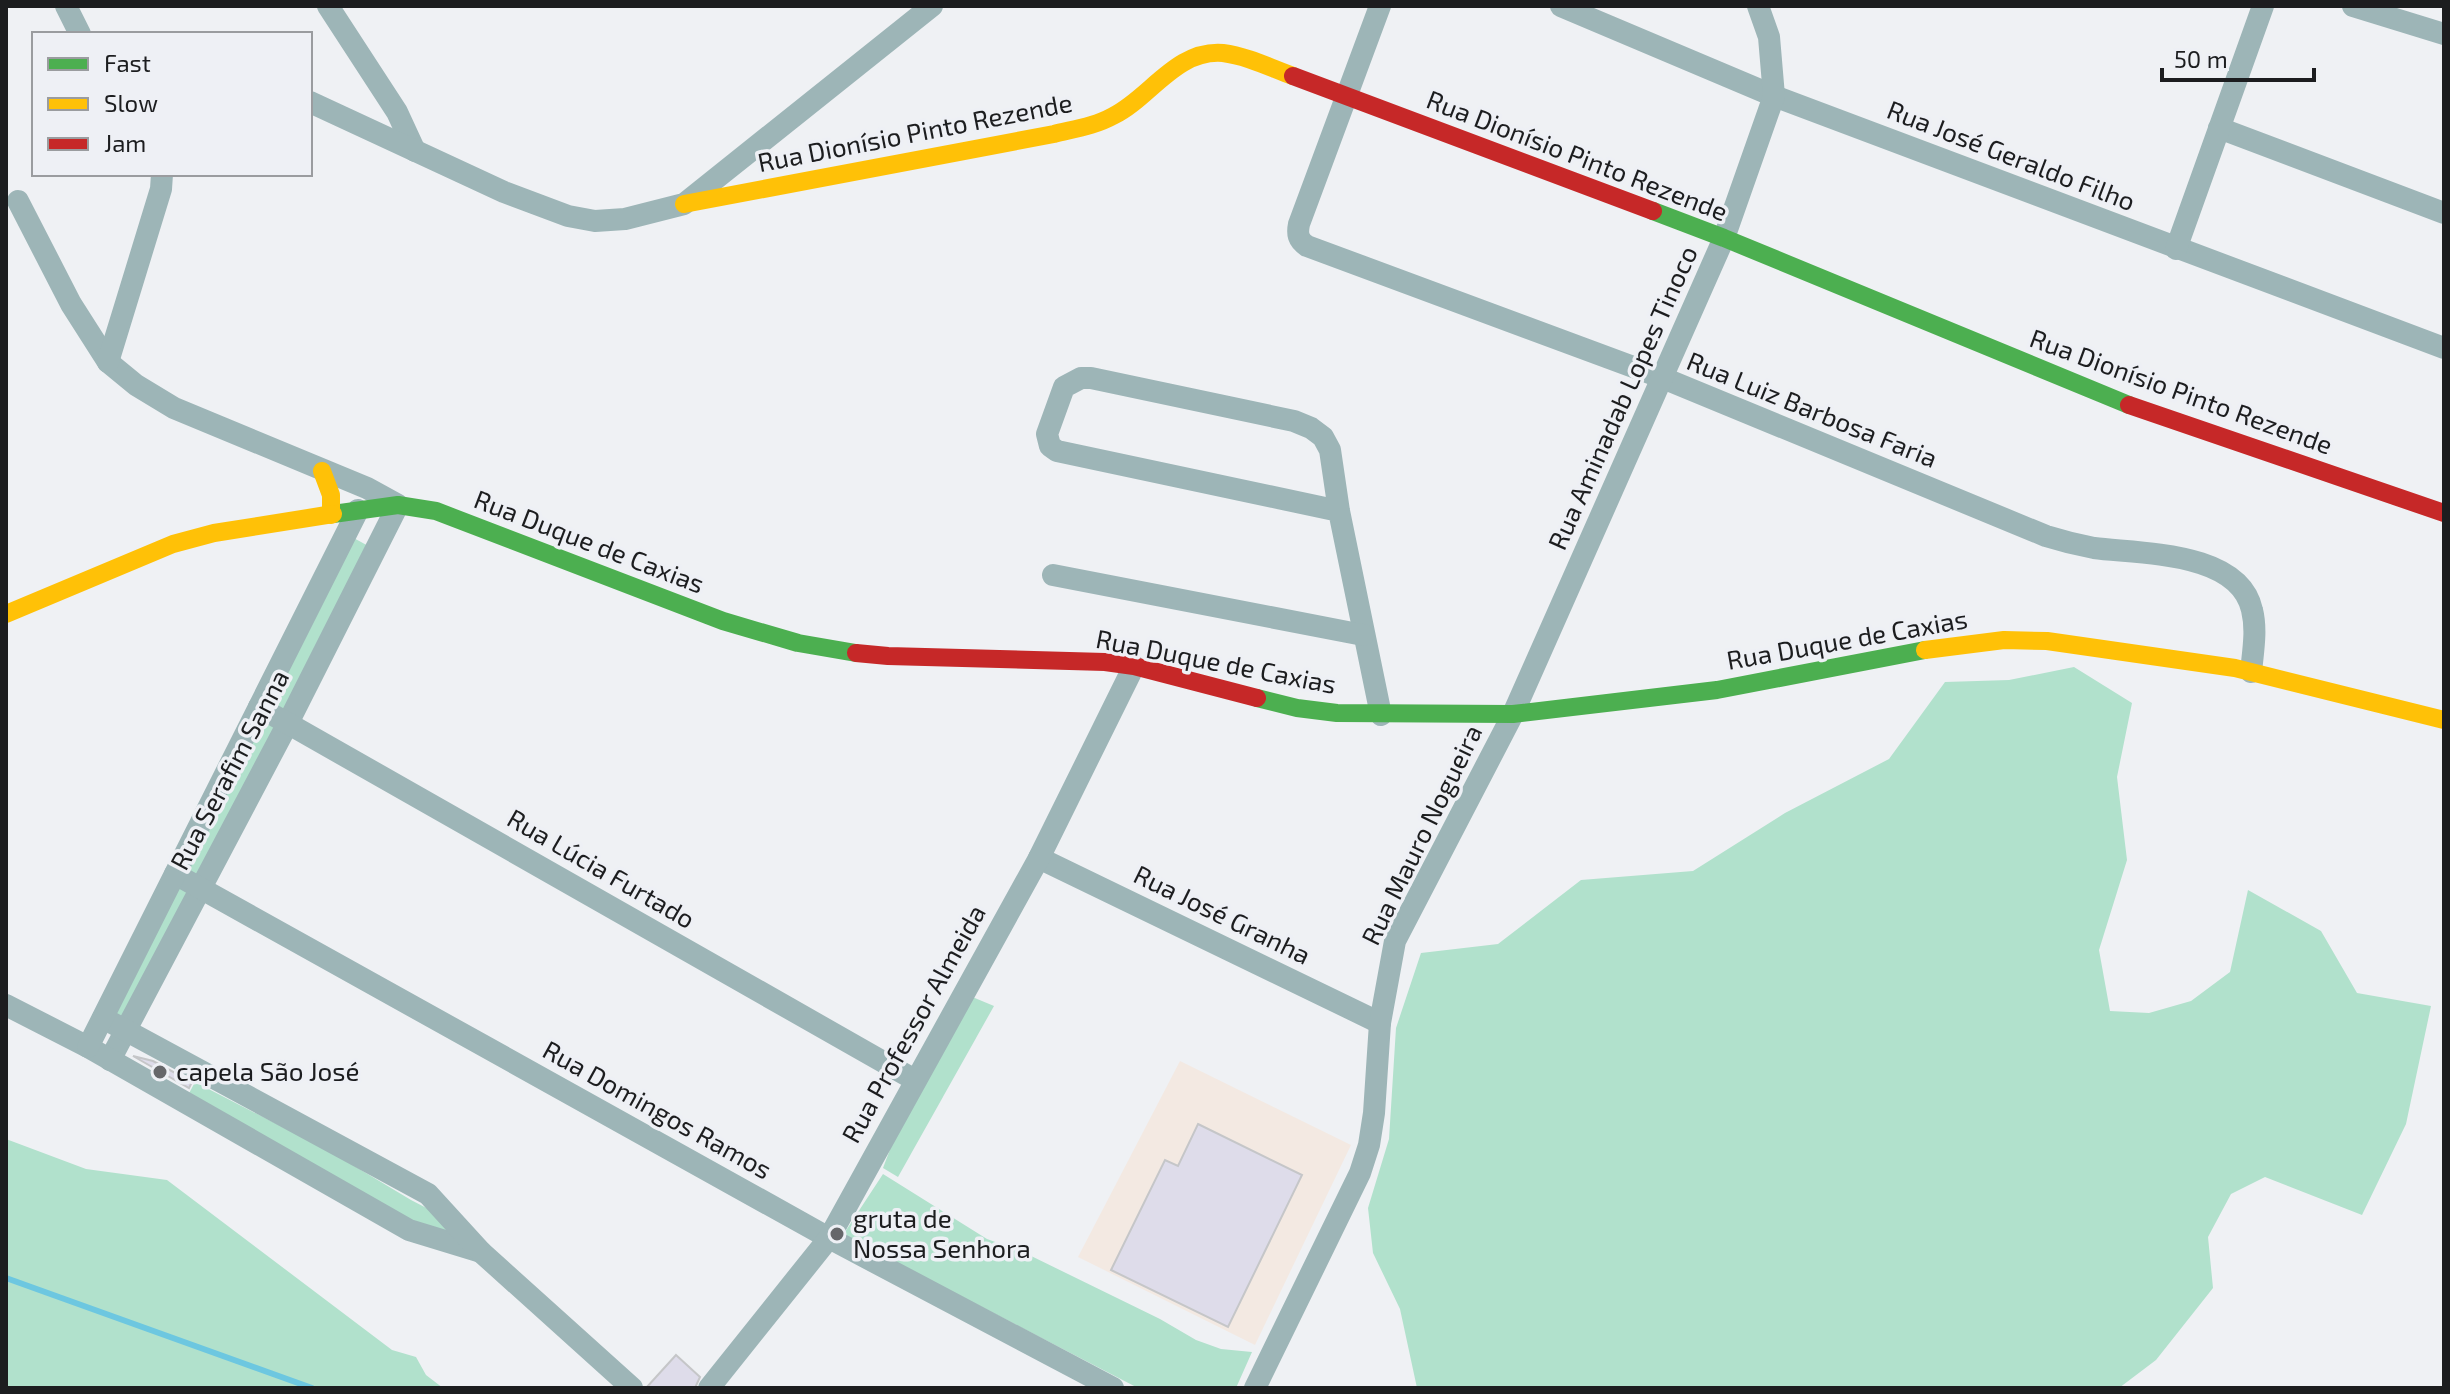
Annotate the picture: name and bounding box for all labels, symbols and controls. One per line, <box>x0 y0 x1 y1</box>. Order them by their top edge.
legend <box>32 32 312 176</box>
scale bar <box>2162 32 2314 82</box>
text: 50 m <box>2174 44 2228 73</box>
text: Fast <box>104 48 151 77</box>
street label: Rua Dionísio Pinto Rezende <box>1423 83 1732 226</box>
street label: Rua Dionísio Pinto Rezende <box>755 86 1075 177</box>
text: Slow <box>104 88 158 117</box>
street label: Rua José Geraldo Filho <box>1883 93 2140 216</box>
text: Jam <box>104 128 146 157</box>
street label: Rua Aminadab Lopes Tinoco <box>1541 241 1703 554</box>
street label: Rua Dionísio Pinto Rezende <box>2026 321 2337 460</box>
street label: Rua Luiz Barbosa Faria <box>1683 344 1942 473</box>
street label: Rua Duque de Caxias <box>470 482 709 599</box>
street label: Rua Duque de Caxias <box>1724 602 1970 675</box>
street label: Rua Duque de Caxias <box>1094 622 1339 699</box>
street label: Rua Serafim Sanna <box>163 664 294 875</box>
street label: Rua Mauro Nogueira <box>1354 719 1487 949</box>
street label: Rua Lúcia Furtado <box>503 802 701 934</box>
street label: Rua José Granha <box>1129 858 1316 970</box>
street label: Rua Professor Almeida <box>834 899 991 1148</box>
street label: Rua Domingos Ramos <box>538 1033 777 1184</box>
place label: capela São José <box>176 1055 360 1086</box>
marker: capela São José <box>151 1063 169 1081</box>
place label: gruta de Nossa Senhora <box>853 1202 1031 1263</box>
marker: gruta de Nossa Senhora <box>828 1225 846 1243</box>

